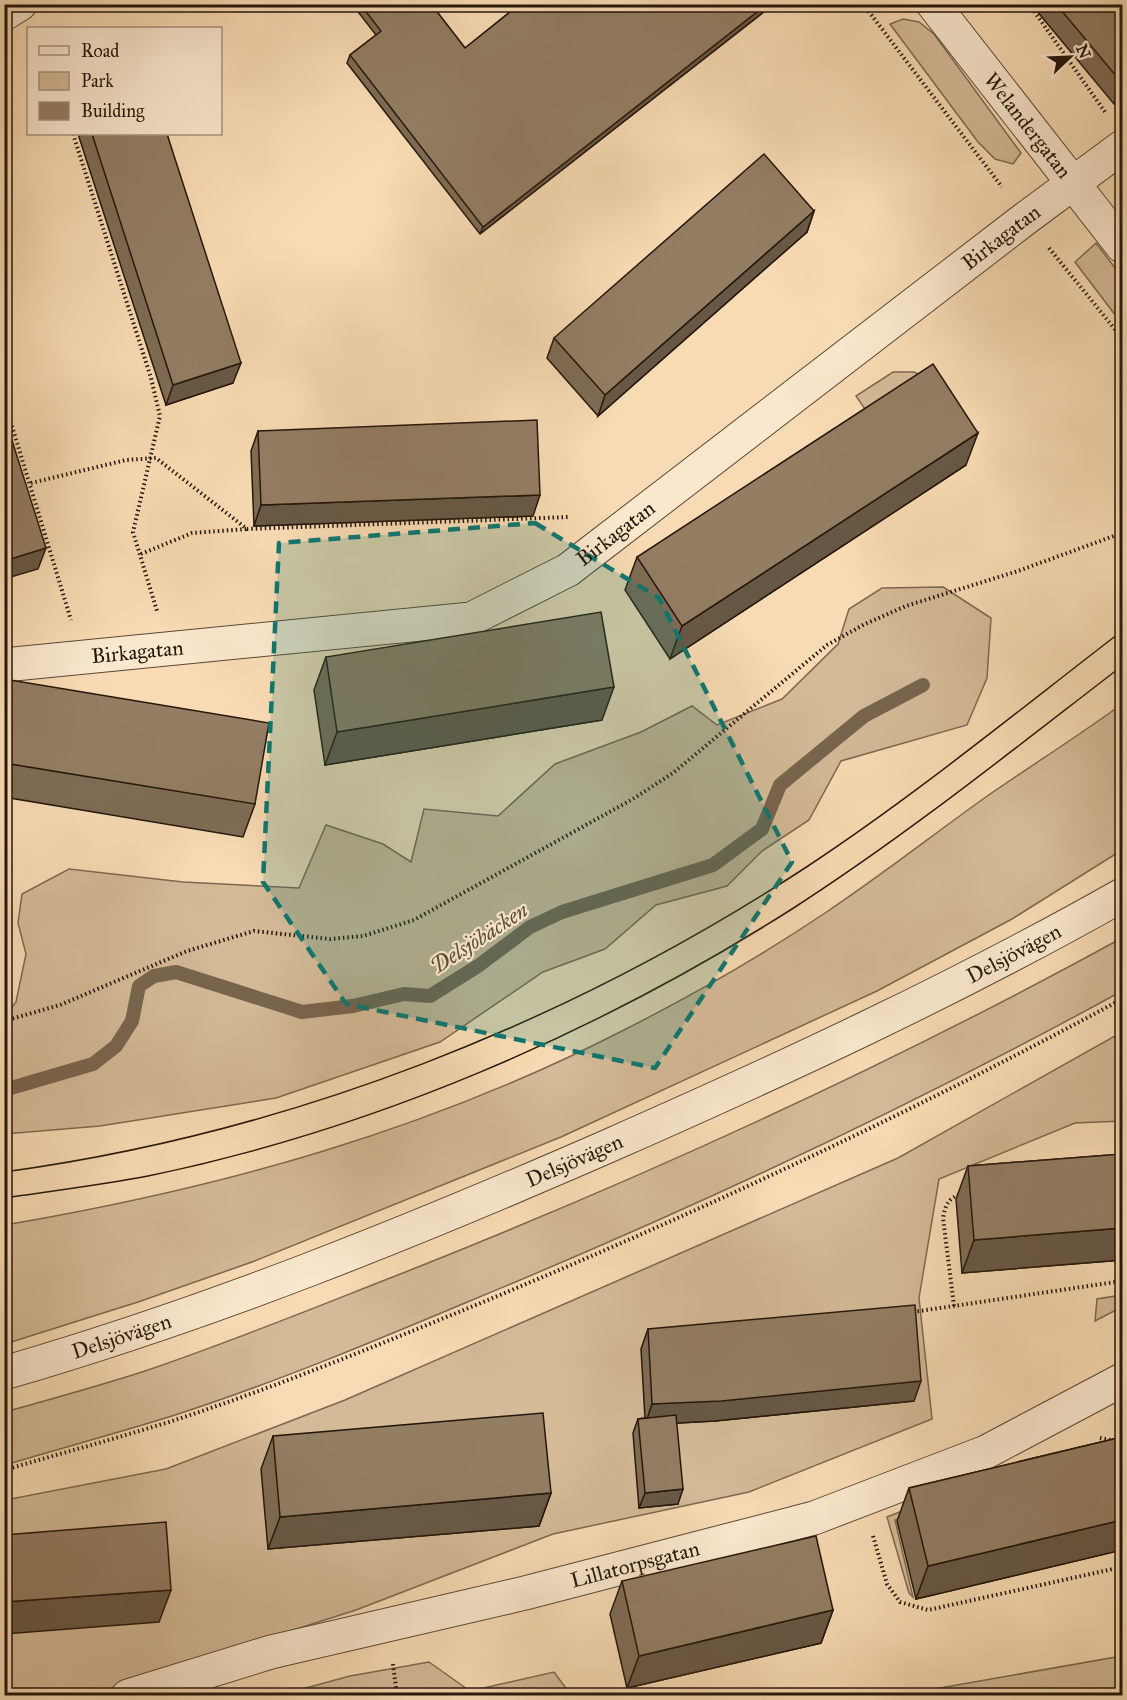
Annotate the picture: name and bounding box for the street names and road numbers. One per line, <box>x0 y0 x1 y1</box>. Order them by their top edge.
street label: Welandergatan <box>978 67 1077 184</box>
street label: Birkagatan <box>956 199 1045 276</box>
street label: Birkagatan <box>571 495 660 572</box>
street label: Birkagatan <box>90 634 185 669</box>
street label: Delsjövägen <box>962 918 1066 989</box>
street label: Delsjövägen <box>522 1128 627 1193</box>
street label: Delsjövägen <box>68 1308 175 1365</box>
street label: Lillatorpsgatan <box>568 1535 702 1594</box>

